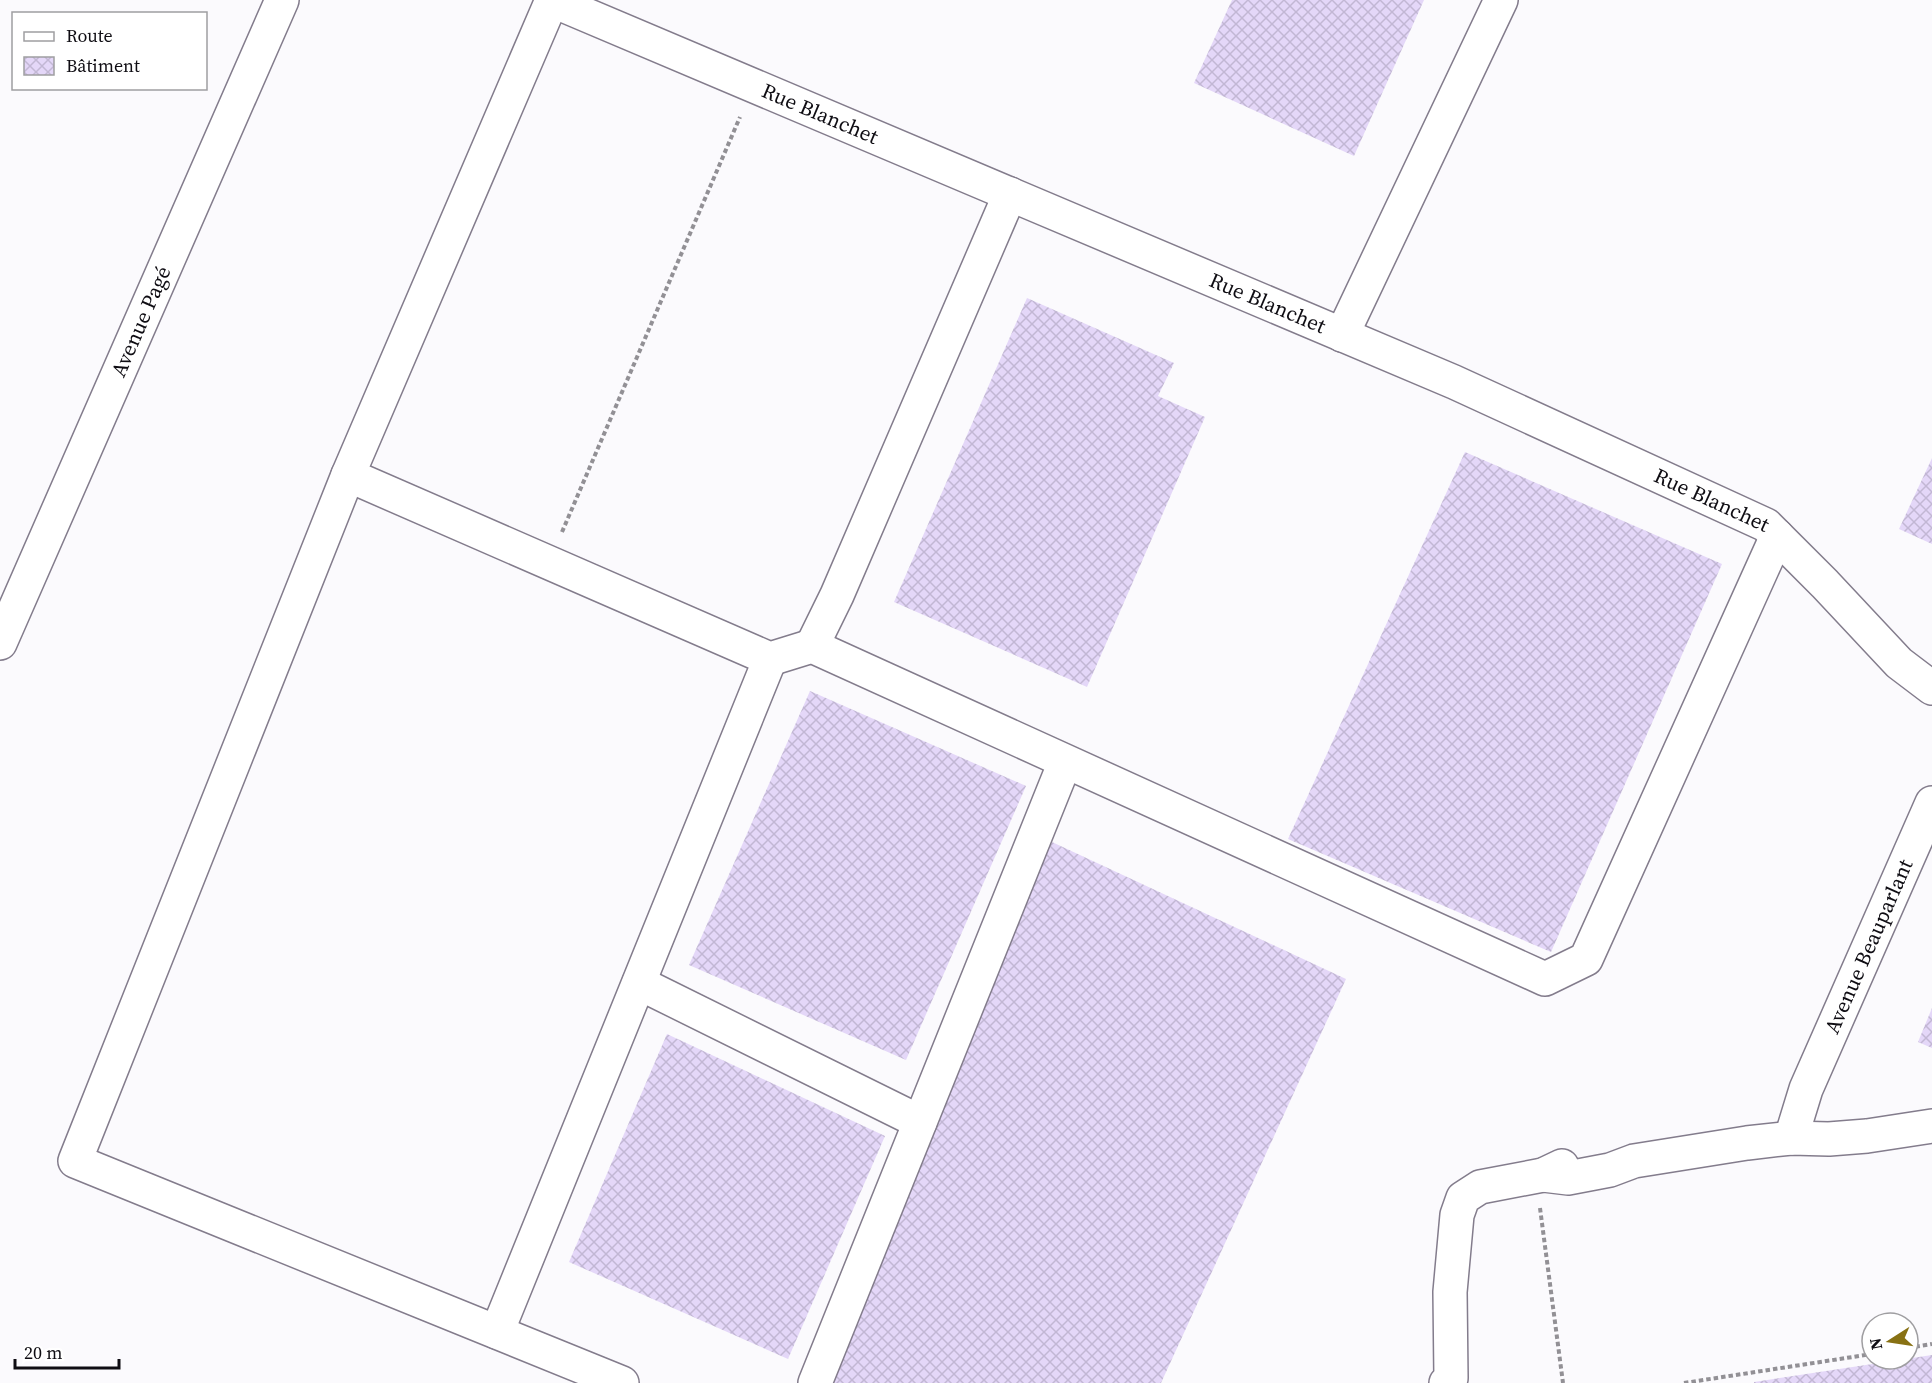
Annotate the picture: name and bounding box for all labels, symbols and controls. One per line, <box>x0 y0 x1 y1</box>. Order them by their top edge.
legend <box>12 12 207 90</box>
text: Route <box>66 23 113 48</box>
text: Bâtiment <box>66 53 140 78</box>
street label: Rue Blanchet <box>758 76 883 151</box>
street label: Avenue Pagé <box>104 261 178 381</box>
street label: Rue Blanchet <box>1205 265 1330 340</box>
street label: Rue Blanchet <box>1650 461 1774 539</box>
street label: Avenue Beauparlant <box>1817 854 1920 1038</box>
north arrow <box>1860 1311 1920 1371</box>
scale bar <box>15 1332 118 1370</box>
text: N <box>1863 1336 1887 1352</box>
text: 20 m <box>24 1340 62 1365</box>

